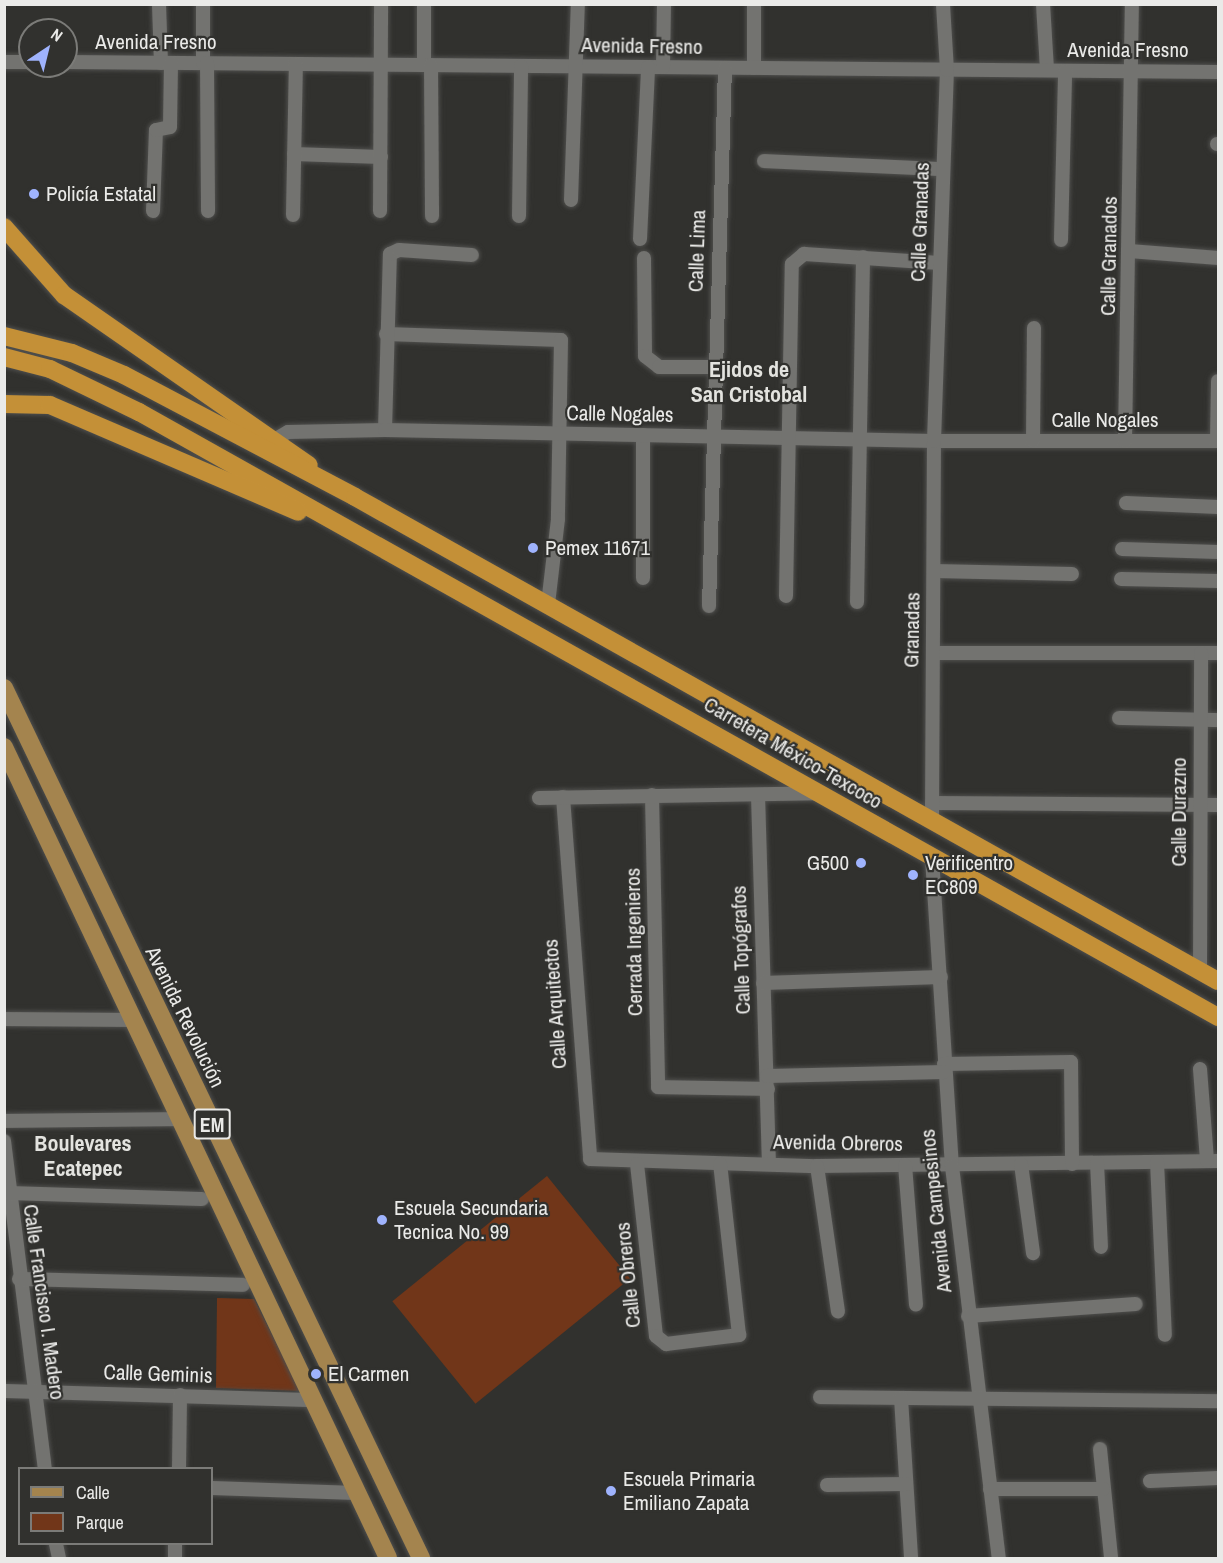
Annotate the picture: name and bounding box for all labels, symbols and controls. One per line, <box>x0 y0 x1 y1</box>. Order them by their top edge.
north arrow <box>18 18 78 78</box>
text: N <box>47 23 67 47</box>
street label: Avenida Fresno <box>95 29 217 55</box>
street label: Avenida Fresno <box>581 32 703 60</box>
street label: Avenida Fresno <box>1067 37 1189 63</box>
street label: Calle Granadas <box>905 162 935 282</box>
place label: Policía Estatal <box>46 181 156 207</box>
marker: Policía Estatal <box>27 187 41 201</box>
street label: Calle Granados <box>1095 196 1123 316</box>
street label: Calle Lima <box>683 209 711 293</box>
district label: Ejidos de San Cristobal <box>691 356 807 408</box>
street label: Calle Nogales <box>566 400 674 428</box>
street label: Calle Nogales <box>1051 407 1159 433</box>
place label: Pemex 11671 <box>545 535 650 561</box>
marker: Pemex 11671 <box>526 541 540 555</box>
street label: Granadas <box>899 592 925 668</box>
street label: Carretera México-Texcoco <box>699 692 887 814</box>
street label: Calle Durazno <box>1166 757 1192 867</box>
place label: G500 <box>807 850 849 876</box>
place label: Verificentro EC809 <box>925 850 1013 900</box>
marker: G500 <box>854 856 868 870</box>
street label: Cerrada Ingenieros <box>620 868 648 1016</box>
marker: Verificentro EC809 <box>906 868 920 882</box>
street label: Calle Topógrafos <box>726 885 756 1015</box>
street label: Calle Arquitectos <box>538 938 572 1070</box>
street label: Avenida Revolución <box>140 942 230 1092</box>
road number: EM <box>192 1107 232 1141</box>
street label: Avenida Campesinos <box>915 1128 957 1294</box>
street label: Avenida Obreros <box>773 1129 903 1157</box>
district label: Boulevares Ecatepec <box>34 1130 132 1182</box>
place label: Escuela Secundaria Tecnica No. 99 <box>394 1195 548 1245</box>
street label: Calle Francisco I. Madero <box>18 1203 70 1401</box>
marker: Escuela Secundaria Tecnica No. 99 <box>375 1213 389 1227</box>
street label: Calle Obreros <box>610 1221 646 1329</box>
street label: Calle Geminis <box>103 1360 213 1388</box>
place label: El Carmen <box>328 1361 409 1387</box>
marker: El Carmen <box>309 1367 323 1381</box>
place label: Escuela Primaria Emiliano Zapata <box>623 1466 755 1516</box>
legend <box>18 1467 213 1545</box>
text: Calle <box>76 1480 110 1505</box>
marker: Escuela Primaria Emiliano Zapata <box>604 1484 618 1498</box>
text: Parque <box>76 1510 124 1535</box>

